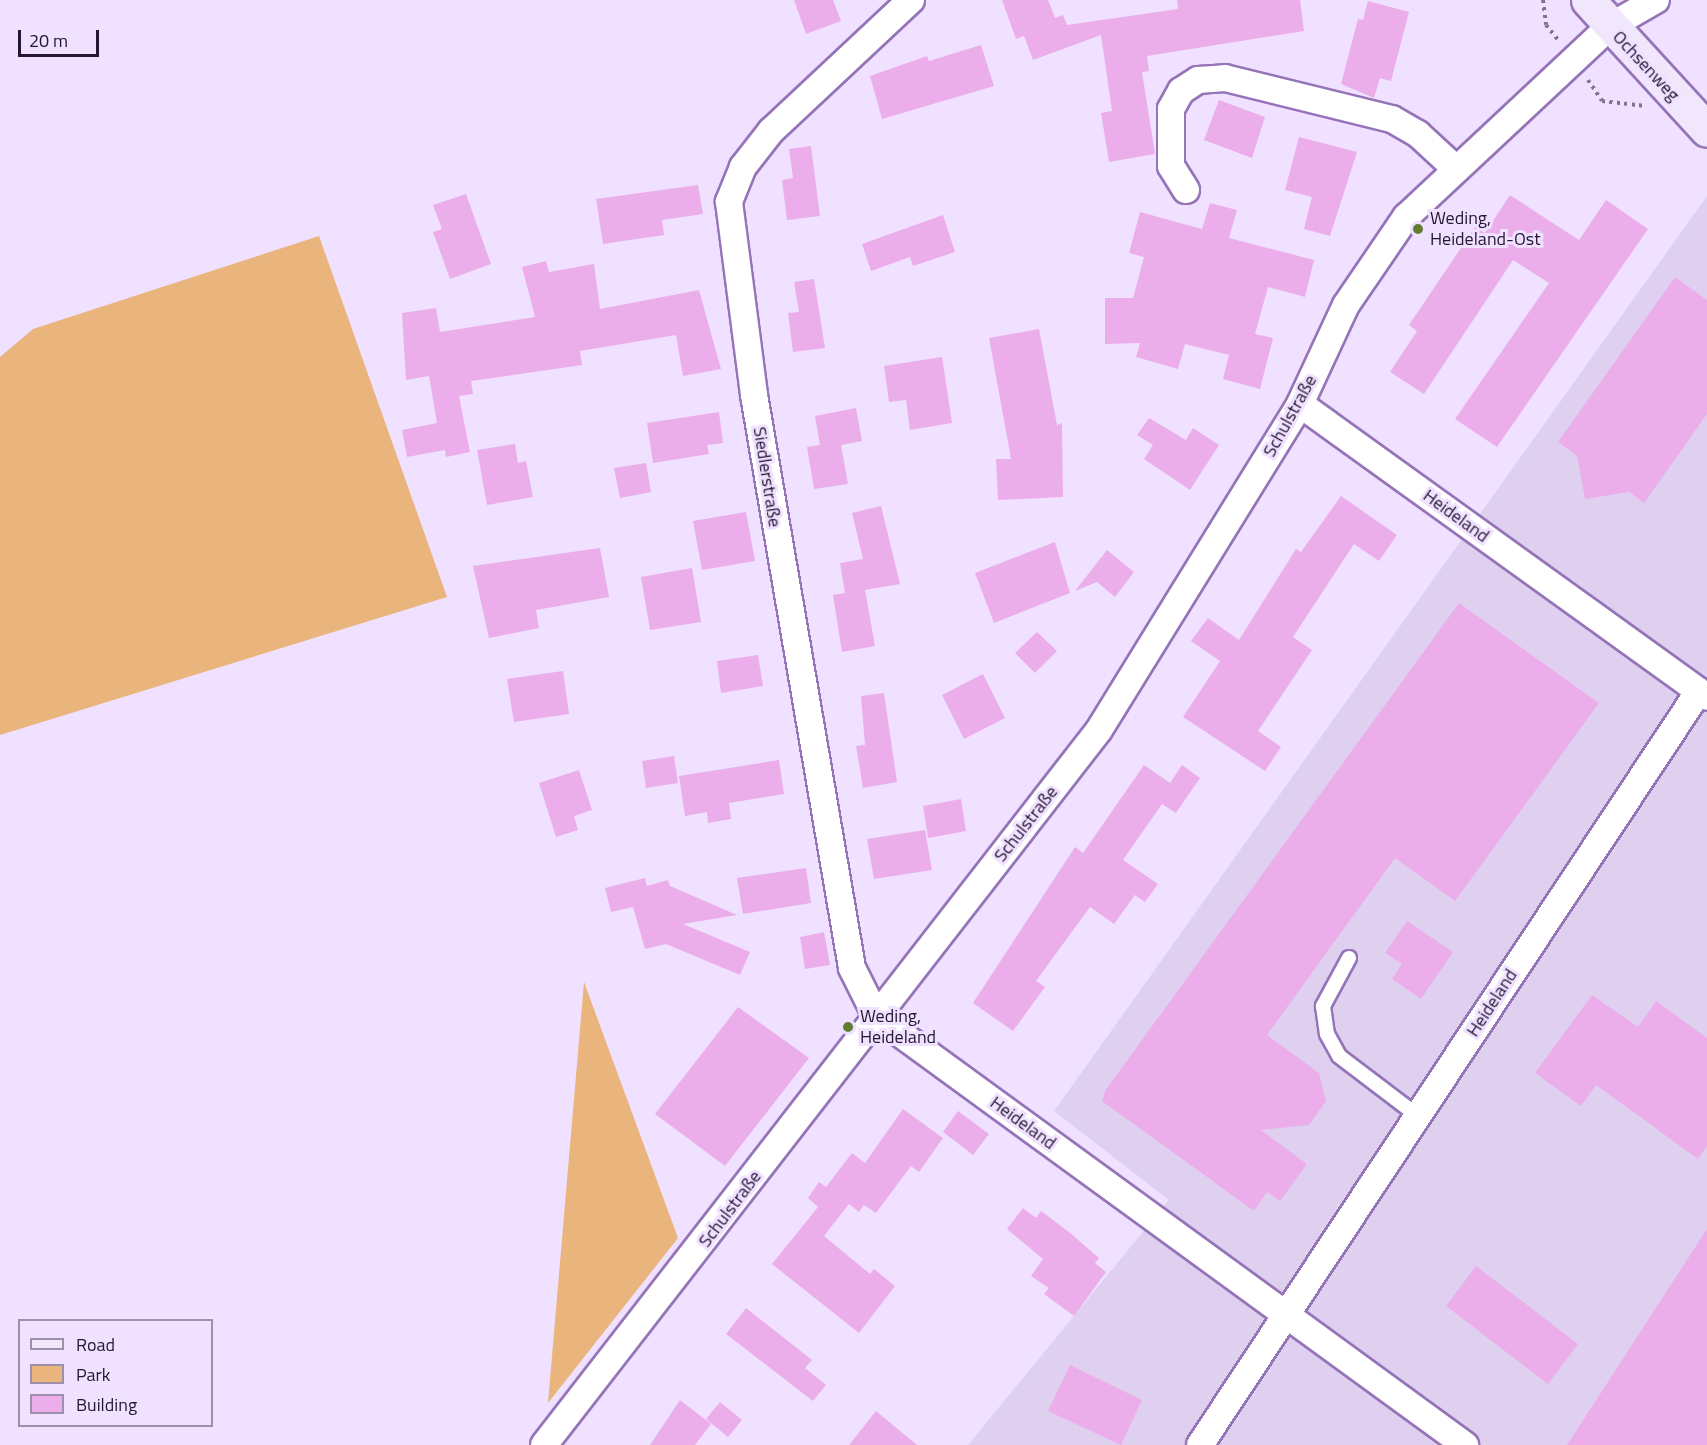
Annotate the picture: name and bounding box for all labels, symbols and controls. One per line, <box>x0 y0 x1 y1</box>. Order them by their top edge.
scale bar <box>21 18 102 56</box>
street label: Ochsenweg <box>1608 26 1684 106</box>
text: 20 m <box>29 27 68 54</box>
place label: Weding, Heideland-Ost <box>1430 208 1541 250</box>
marker: Weding, Heideland-Ost <box>1411 222 1425 236</box>
street label: Schulstraße <box>1259 371 1321 461</box>
street label: Siedlerstraße <box>748 425 786 529</box>
street label: Heideland <box>1419 485 1493 547</box>
street label: Schulstraße <box>990 782 1062 866</box>
street label: Heideland <box>1462 965 1522 1041</box>
place label: Weding, Heideland <box>860 1006 936 1048</box>
marker: Weding, Heideland <box>841 1020 855 1034</box>
street label: Heideland <box>986 1092 1060 1154</box>
street label: Schulstraße <box>694 1166 766 1252</box>
legend <box>18 1319 213 1427</box>
text: Road <box>76 1331 115 1358</box>
text: Park <box>76 1361 110 1388</box>
text: Building <box>76 1391 137 1418</box>

